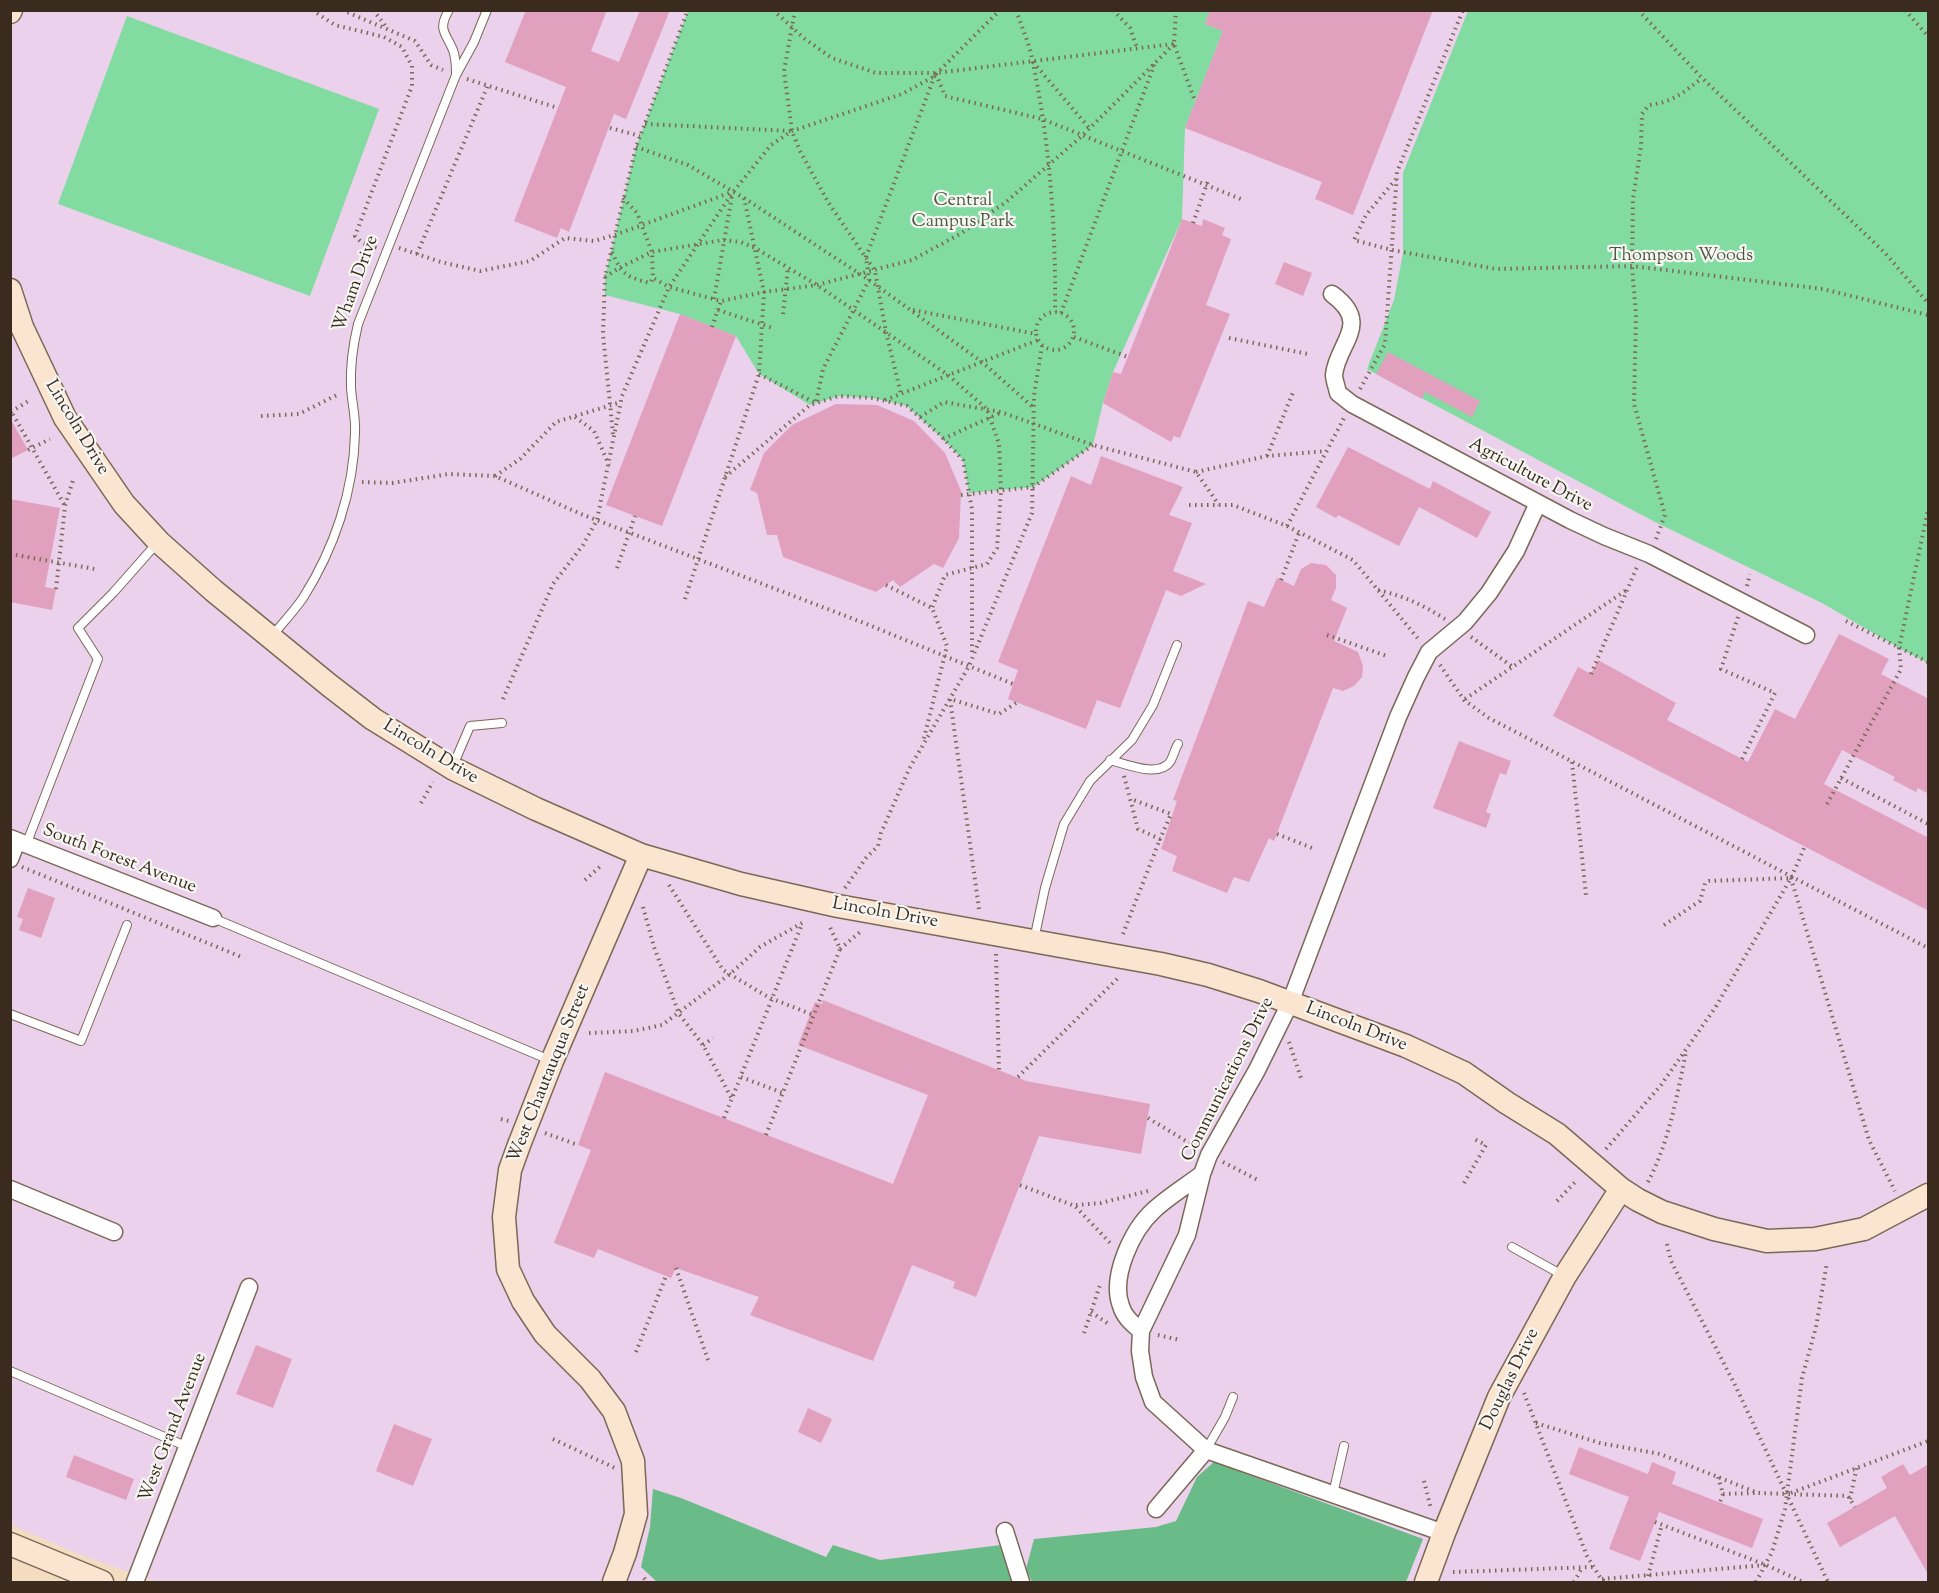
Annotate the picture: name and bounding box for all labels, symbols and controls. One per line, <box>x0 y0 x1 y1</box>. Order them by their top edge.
park label: Central Campus Park <box>912 191 1014 234</box>
street label: Wham Drive <box>330 233 384 335</box>
park label: Thompson Woods <box>1609 246 1753 268</box>
street label: Lincoln Drive <box>39 377 113 479</box>
street label: Agriculture Drive <box>1464 434 1596 518</box>
street label: Lincoln Drive <box>379 716 481 790</box>
street label: South Forest Avenue <box>39 821 199 899</box>
street label: Lincoln Drive <box>830 894 940 934</box>
street label: West Chautauqua Street <box>504 982 596 1166</box>
street label: Communications Drive <box>1178 994 1280 1166</box>
street label: Lincoln Drive <box>1302 999 1410 1057</box>
street label: Douglas Drive <box>1477 1325 1545 1435</box>
street label: West Grand Avenue <box>136 1350 212 1506</box>

